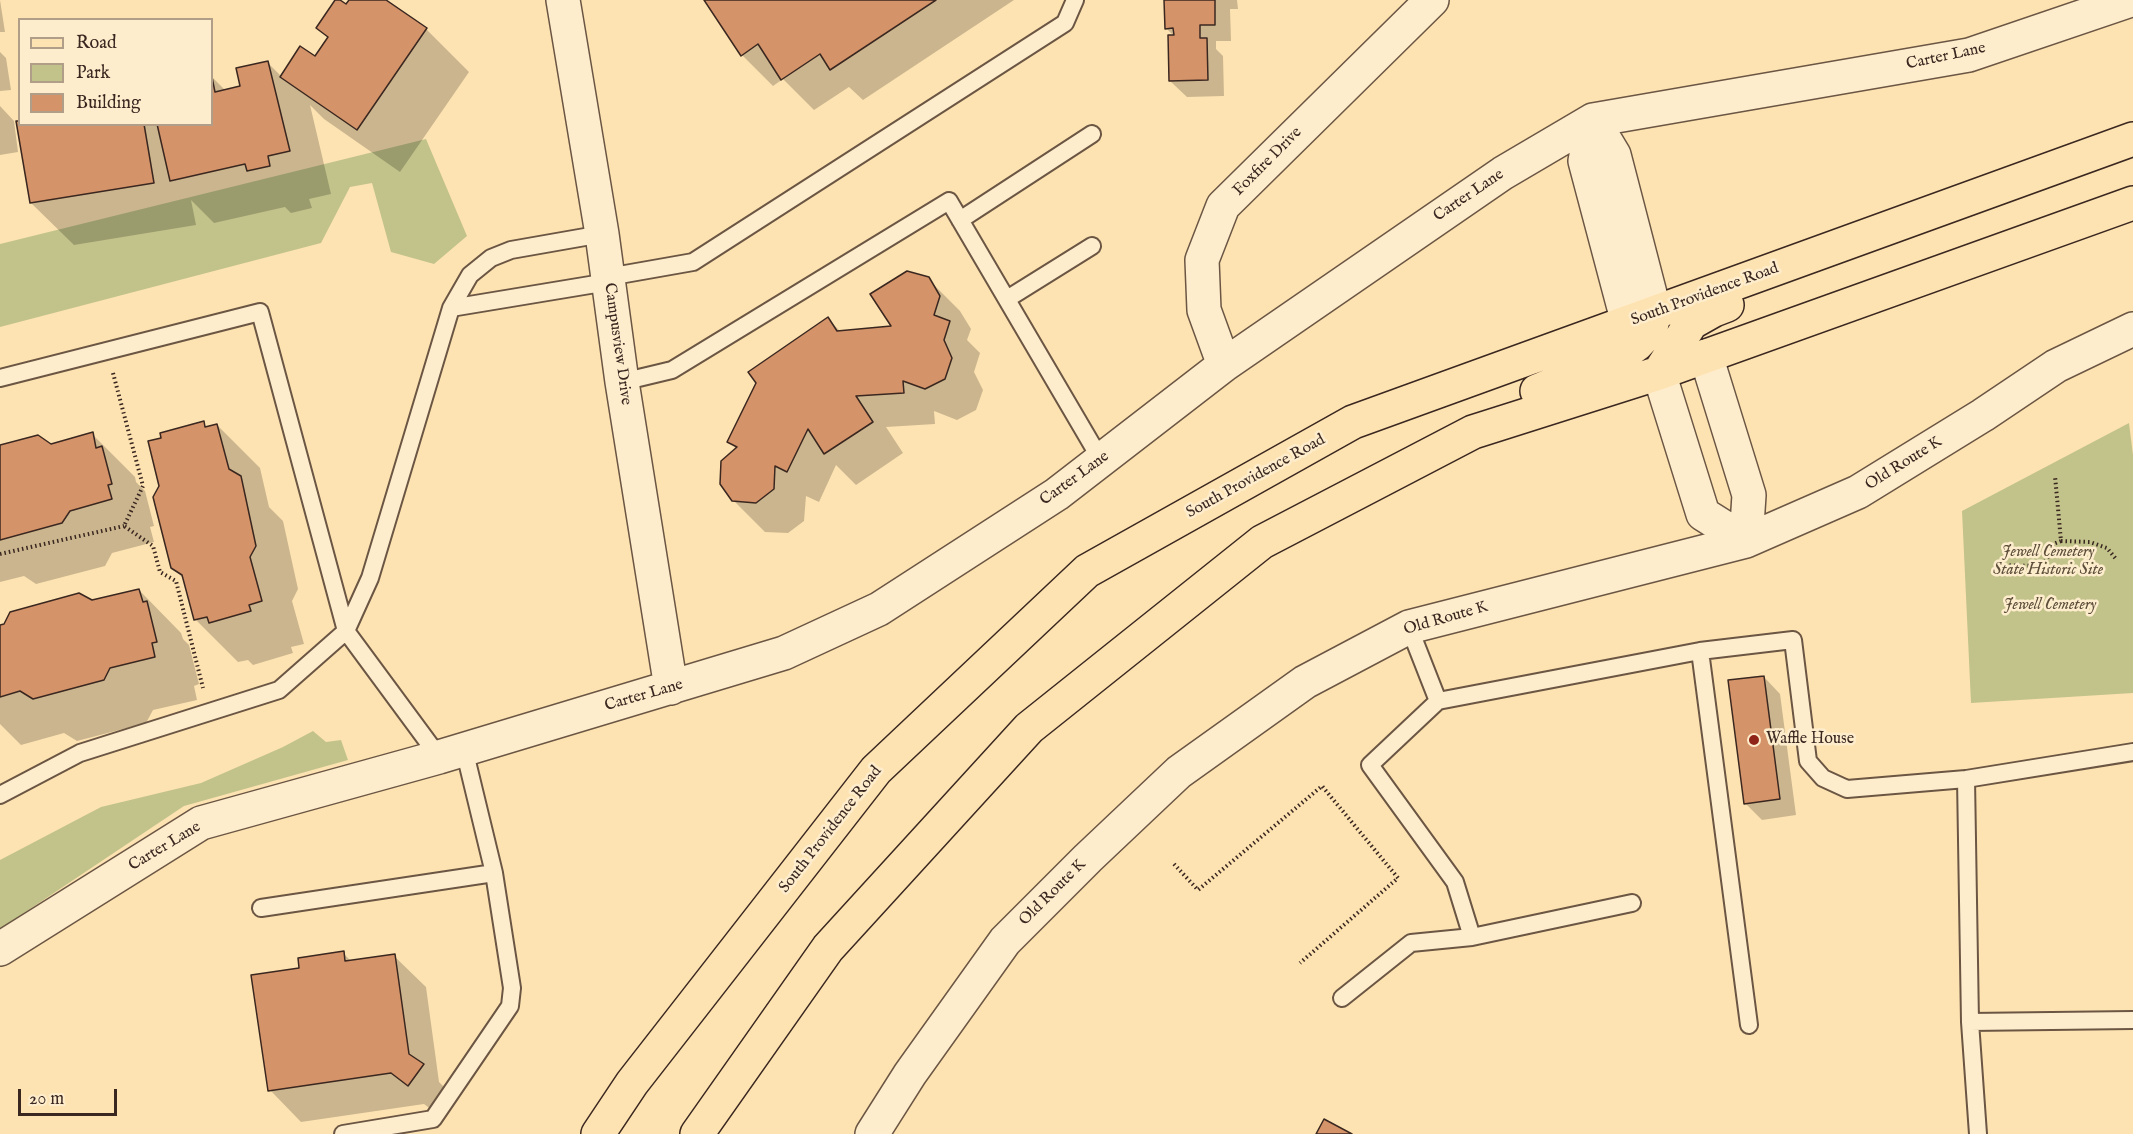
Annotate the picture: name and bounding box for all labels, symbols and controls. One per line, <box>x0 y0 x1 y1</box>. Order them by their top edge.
legend <box>18 18 213 126</box>
text: Road <box>76 32 117 55</box>
street label: Carter Lane <box>1905 39 1987 75</box>
text: Park <box>76 62 110 85</box>
text: Building <box>76 92 141 115</box>
street label: Foxfire Drive <box>1230 124 1306 200</box>
street label: Carter Lane <box>1430 166 1508 226</box>
street label: South Providence Road <box>1629 259 1781 331</box>
street label: Campusview Drive <box>599 282 635 406</box>
street label: South Providence Road <box>1183 431 1329 523</box>
street label: Old Route K <box>1862 433 1946 495</box>
street label: Carter Lane <box>1037 448 1113 510</box>
park label: Jewell Cemetery State Historic Site <box>1993 543 2103 581</box>
park label: Jewell Cemetery <box>2004 596 2096 616</box>
street label: Old Route K <box>1402 598 1490 640</box>
street label: Carter Lane <box>603 676 685 716</box>
place label: Waffle House <box>1766 730 1854 750</box>
marker: Waffle House <box>1747 733 1761 747</box>
street label: South Providence Road <box>775 763 887 897</box>
street label: Carter Lane <box>126 818 204 876</box>
street label: Old Route K <box>1016 856 1090 930</box>
scale bar <box>21 1077 120 1115</box>
text: 20 m <box>29 1088 64 1111</box>

